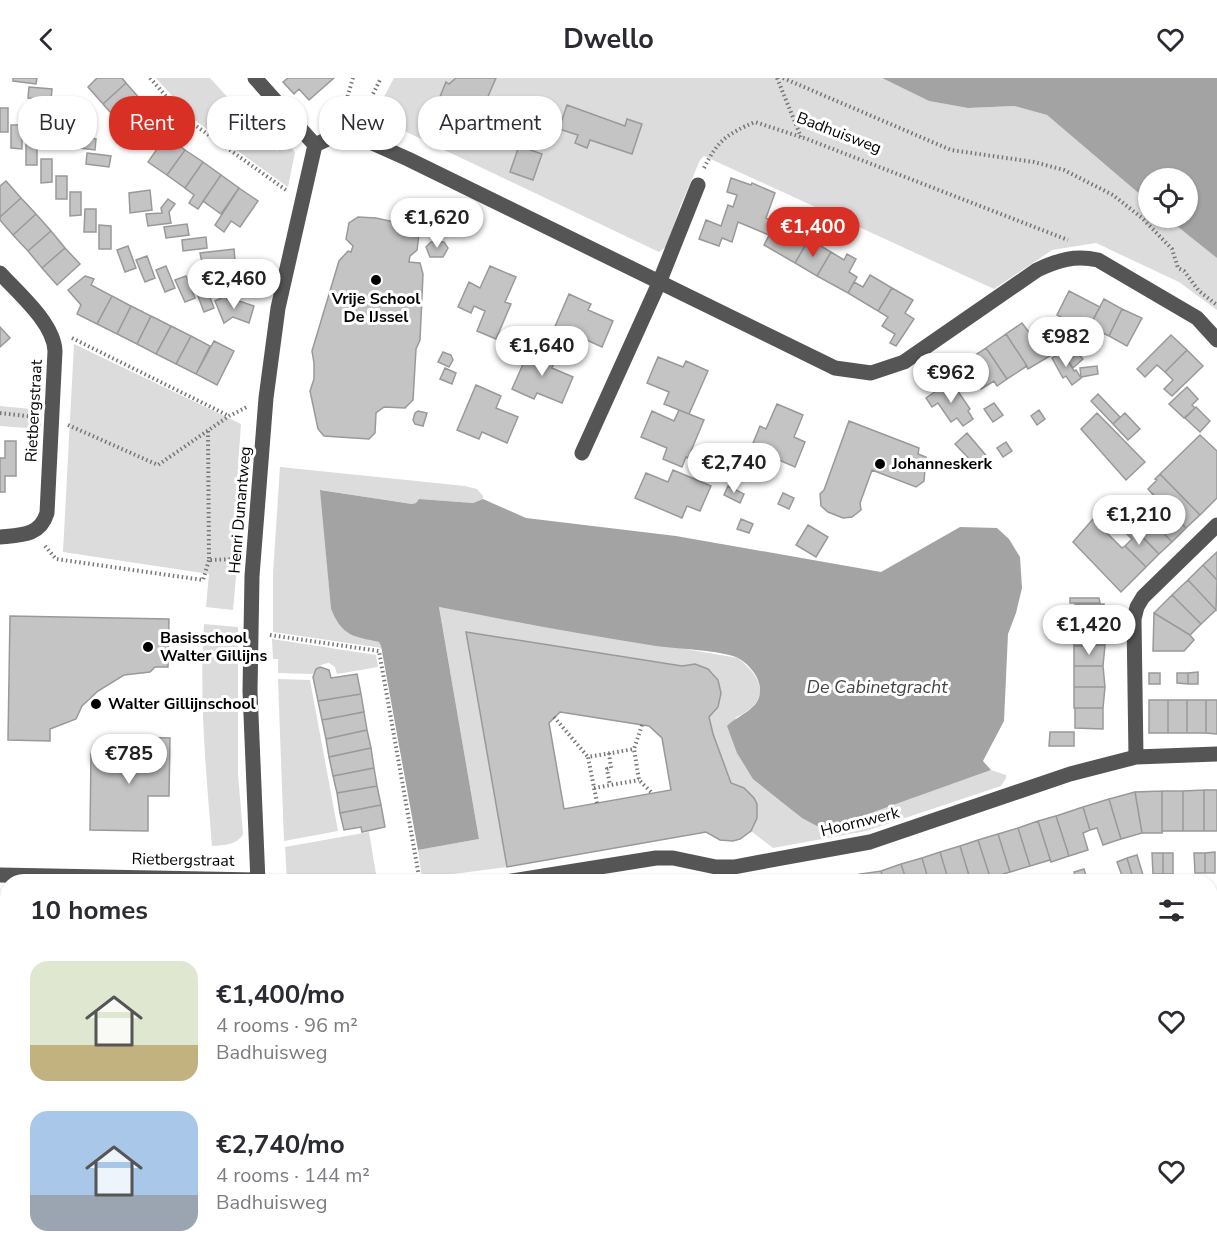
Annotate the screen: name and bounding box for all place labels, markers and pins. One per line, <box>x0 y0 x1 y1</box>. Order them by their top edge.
pin: €1,620 <box>388 198 486 249</box>
pin: €1,400 <box>764 207 862 258</box>
pin: €2,460 <box>185 259 283 310</box>
marker: Vrije School De IJssel <box>369 273 383 287</box>
place label: Vrije School De IJssel <box>331 288 420 328</box>
pin: €982 <box>1030 317 1102 368</box>
pin: €1,640 <box>493 326 591 377</box>
pin: €962 <box>915 353 987 404</box>
pin: €2,740 <box>685 443 783 494</box>
place label: Johanneskerk <box>891 453 993 475</box>
marker: Johanneskerk <box>873 457 887 471</box>
pin: €1,210 <box>1090 495 1188 546</box>
pin: €1,420 <box>1040 605 1138 656</box>
place label: Basisschool Walter Gillijns <box>160 627 267 667</box>
marker: Basisschool Walter Gillijns <box>141 640 155 654</box>
place label: Walter Gillijnschool <box>108 693 256 715</box>
marker: Walter Gillijnschool <box>89 697 103 711</box>
pin: €785 <box>93 734 165 785</box>

